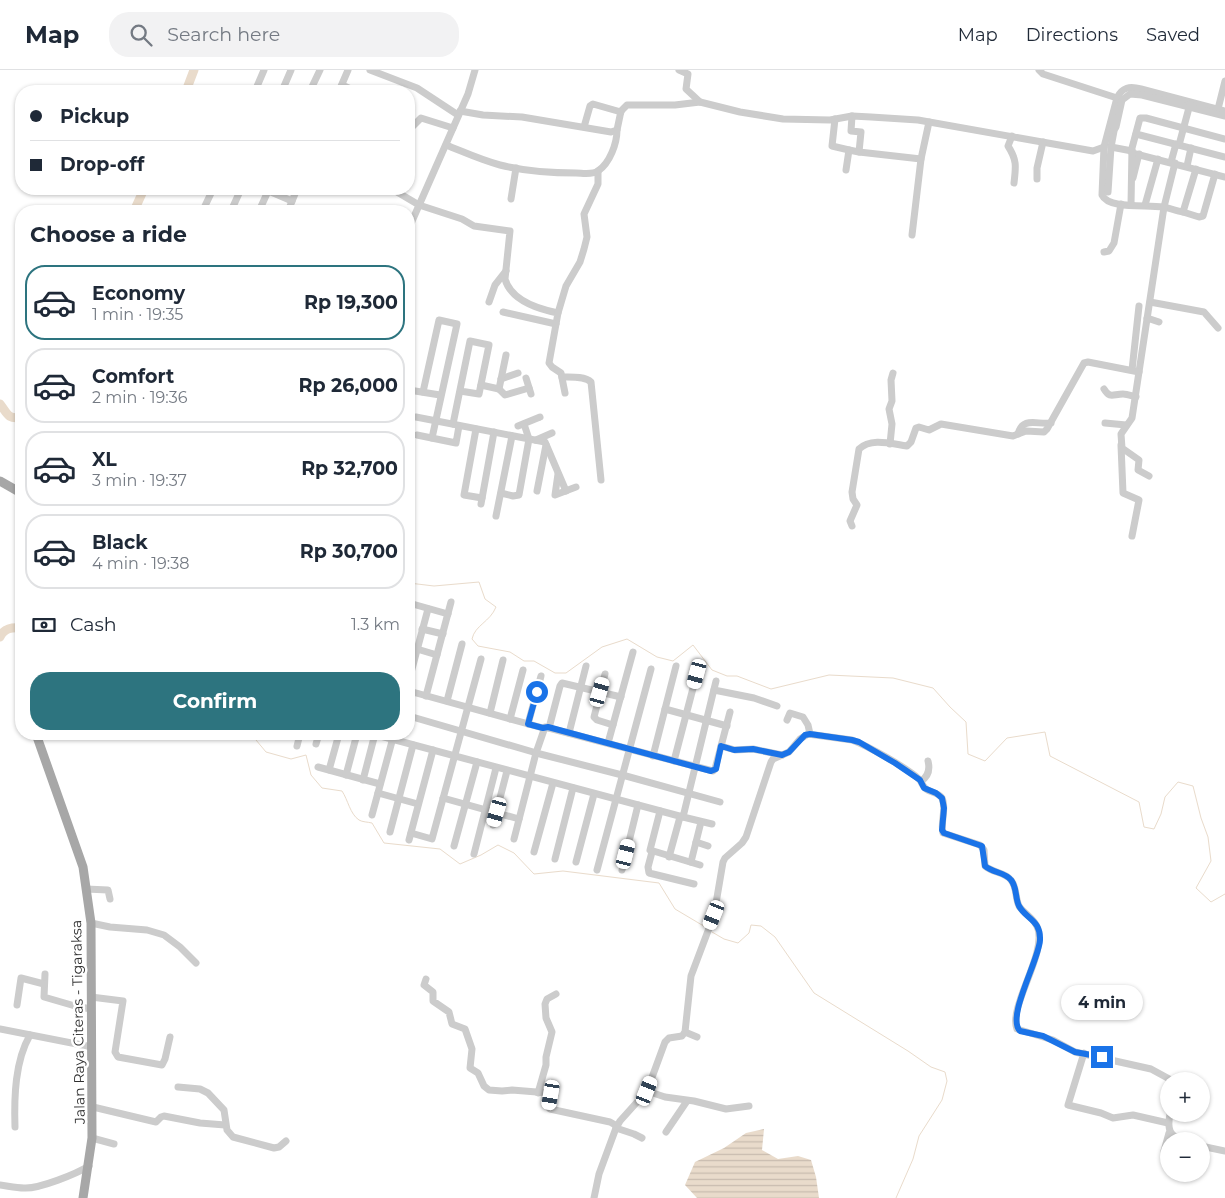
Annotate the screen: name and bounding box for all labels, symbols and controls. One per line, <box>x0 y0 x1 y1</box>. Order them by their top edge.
search box <box>109 12 459 57</box>
text: Map <box>25 20 79 49</box>
icon: search <box>127 21 155 49</box>
text: Search here <box>167 23 280 46</box>
text: Map <box>958 24 998 46</box>
text: Directions <box>1026 24 1118 46</box>
text: Saved <box>1146 24 1200 46</box>
text: Pickup <box>60 105 129 128</box>
text: Drop-off <box>60 153 144 176</box>
text: Choose a ride <box>30 221 187 248</box>
icon: car <box>32 280 77 325</box>
text: Economy <box>92 282 185 305</box>
text: Rp 19,300 <box>304 291 398 314</box>
text: 1 min · 19:35 <box>92 305 183 324</box>
icon: car <box>32 363 77 408</box>
text: Comfort <box>92 365 174 388</box>
text: Rp 26,000 <box>299 374 398 397</box>
text: 2 min · 19:36 <box>92 388 187 407</box>
icon: car <box>32 446 77 491</box>
text: XL <box>92 448 117 471</box>
text: Rp 32,700 <box>301 457 398 480</box>
text: 3 min · 19:37 <box>92 471 187 490</box>
icon: car <box>32 529 77 574</box>
text: Black <box>92 531 148 554</box>
text: Rp 30,700 <box>300 540 398 563</box>
text: 4 min · 19:38 <box>92 554 189 573</box>
icon: cash <box>30 611 58 639</box>
text: Cash <box>70 613 117 636</box>
text: 1.3 km <box>351 615 400 634</box>
car <box>685 658 708 690</box>
button: Confirm <box>30 672 400 730</box>
car <box>588 676 611 708</box>
route start <box>526 681 548 703</box>
car <box>485 796 508 828</box>
car <box>615 838 636 870</box>
car <box>701 898 726 932</box>
street label: Jalan Raya Citeras - Tigaraksa <box>67 920 89 1125</box>
callout: 4 min <box>1061 984 1143 1020</box>
text: 4 min <box>1078 993 1126 1012</box>
route end <box>1091 1046 1113 1068</box>
map controls <box>1160 1072 1210 1182</box>
button: + <box>1160 1072 1210 1122</box>
car <box>634 1074 659 1108</box>
car <box>541 1079 560 1111</box>
button: − <box>1160 1132 1210 1182</box>

